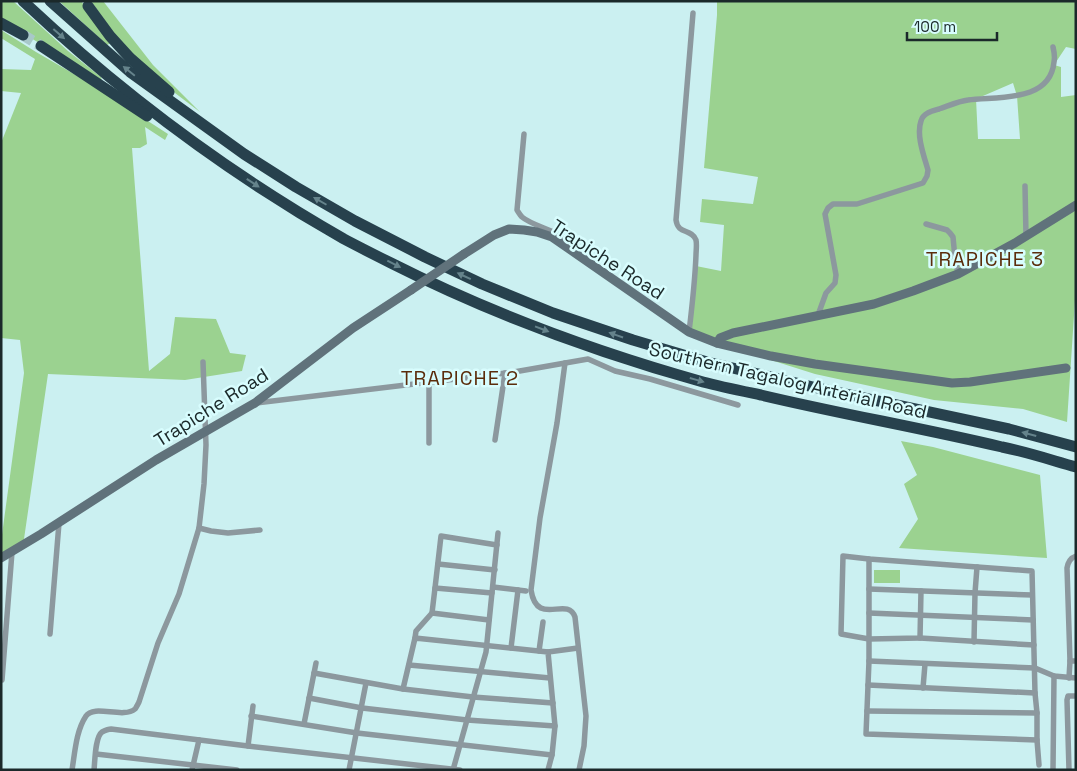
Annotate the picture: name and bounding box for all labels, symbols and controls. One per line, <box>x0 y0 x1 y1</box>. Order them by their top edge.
scale bar <box>907 10 997 42</box>
text: 100 m <box>914 17 956 36</box>
one-way arrow <box>52 29 65 40</box>
one-way arrow <box>123 66 136 77</box>
one-way arrow <box>246 178 260 188</box>
one-way arrow <box>314 197 327 206</box>
street label: Trapiche Road <box>546 213 669 305</box>
district label: TRAPICHE 3 <box>926 246 1044 272</box>
one-way arrow <box>387 260 401 268</box>
one-way arrow <box>457 272 472 280</box>
one-way arrow <box>535 326 550 333</box>
one-way arrow <box>608 330 623 338</box>
street label: Southern Tagalog Arterial Road <box>647 336 929 425</box>
street label: Trapiche Road <box>149 362 273 453</box>
district label: TRAPICHE 2 <box>401 365 519 391</box>
one-way arrow <box>689 376 704 384</box>
one-way arrow <box>1021 430 1036 438</box>

